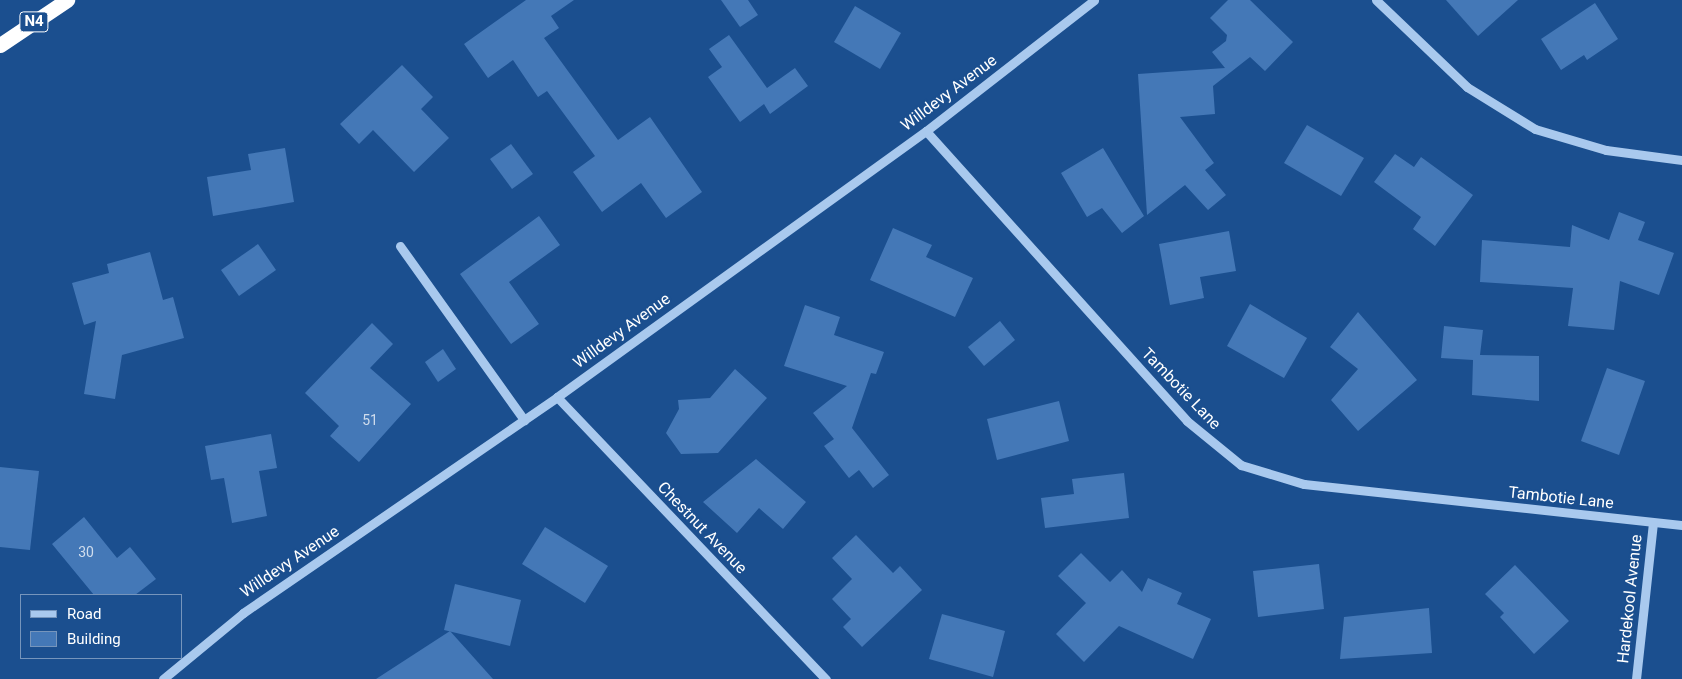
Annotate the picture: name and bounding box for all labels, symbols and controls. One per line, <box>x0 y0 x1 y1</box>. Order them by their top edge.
road number: N4 <box>19 10 49 34</box>
street label: Willdevy Avenue <box>897 51 1001 135</box>
street label: Willdevy Avenue <box>570 289 674 373</box>
street label: Tambotie Lane <box>1137 344 1225 434</box>
house number: 51 <box>362 412 378 428</box>
street label: Chestnut Avenue <box>653 478 751 578</box>
street label: Tambotie Lane <box>1507 483 1615 513</box>
street label: Willdevy Avenue <box>237 522 343 602</box>
street label: Hardekool Avenue <box>1614 534 1646 664</box>
house number: 30 <box>78 544 94 560</box>
legend <box>20 594 182 659</box>
text: Road <box>67 605 101 623</box>
text: Building <box>67 630 121 648</box>

